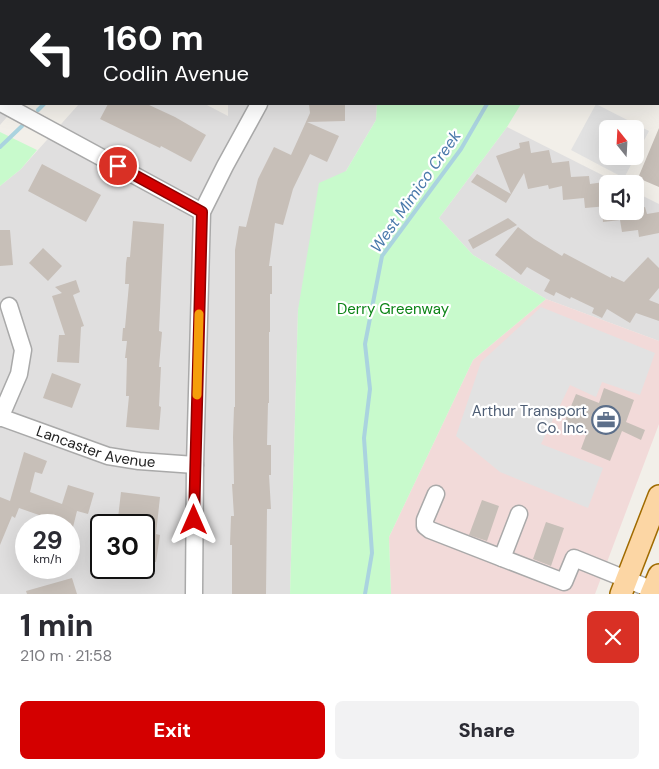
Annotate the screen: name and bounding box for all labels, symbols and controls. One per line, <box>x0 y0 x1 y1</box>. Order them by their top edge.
text: 160 m <box>103 15 204 61</box>
icon: left <box>20 20 85 85</box>
text: Codlin Avenue <box>103 59 249 88</box>
north arrow <box>599 120 644 165</box>
map controls <box>599 120 644 220</box>
water label: West Mimico Creek <box>365 125 466 257</box>
pin <box>97 145 139 187</box>
icon: arrive <box>104 152 132 180</box>
button: sound <box>599 175 644 220</box>
park label: Derry Greenway <box>337 299 450 319</box>
place label: Arthur Transport Co. Inc. <box>472 401 587 438</box>
office icon: Arthur Transport Co. Inc. <box>591 405 621 435</box>
street label: Lancaster Avenue <box>34 421 156 472</box>
position arrow <box>167 493 219 545</box>
speed limit sign: 30 <box>90 514 155 579</box>
text: 29 <box>32 524 63 557</box>
text: km/h <box>33 551 62 567</box>
text: 1 min <box>20 606 93 645</box>
button: close <box>587 611 639 663</box>
text: 210 m · 21:58 <box>20 645 112 666</box>
button: Exit <box>20 701 325 759</box>
button: Share <box>335 701 639 759</box>

